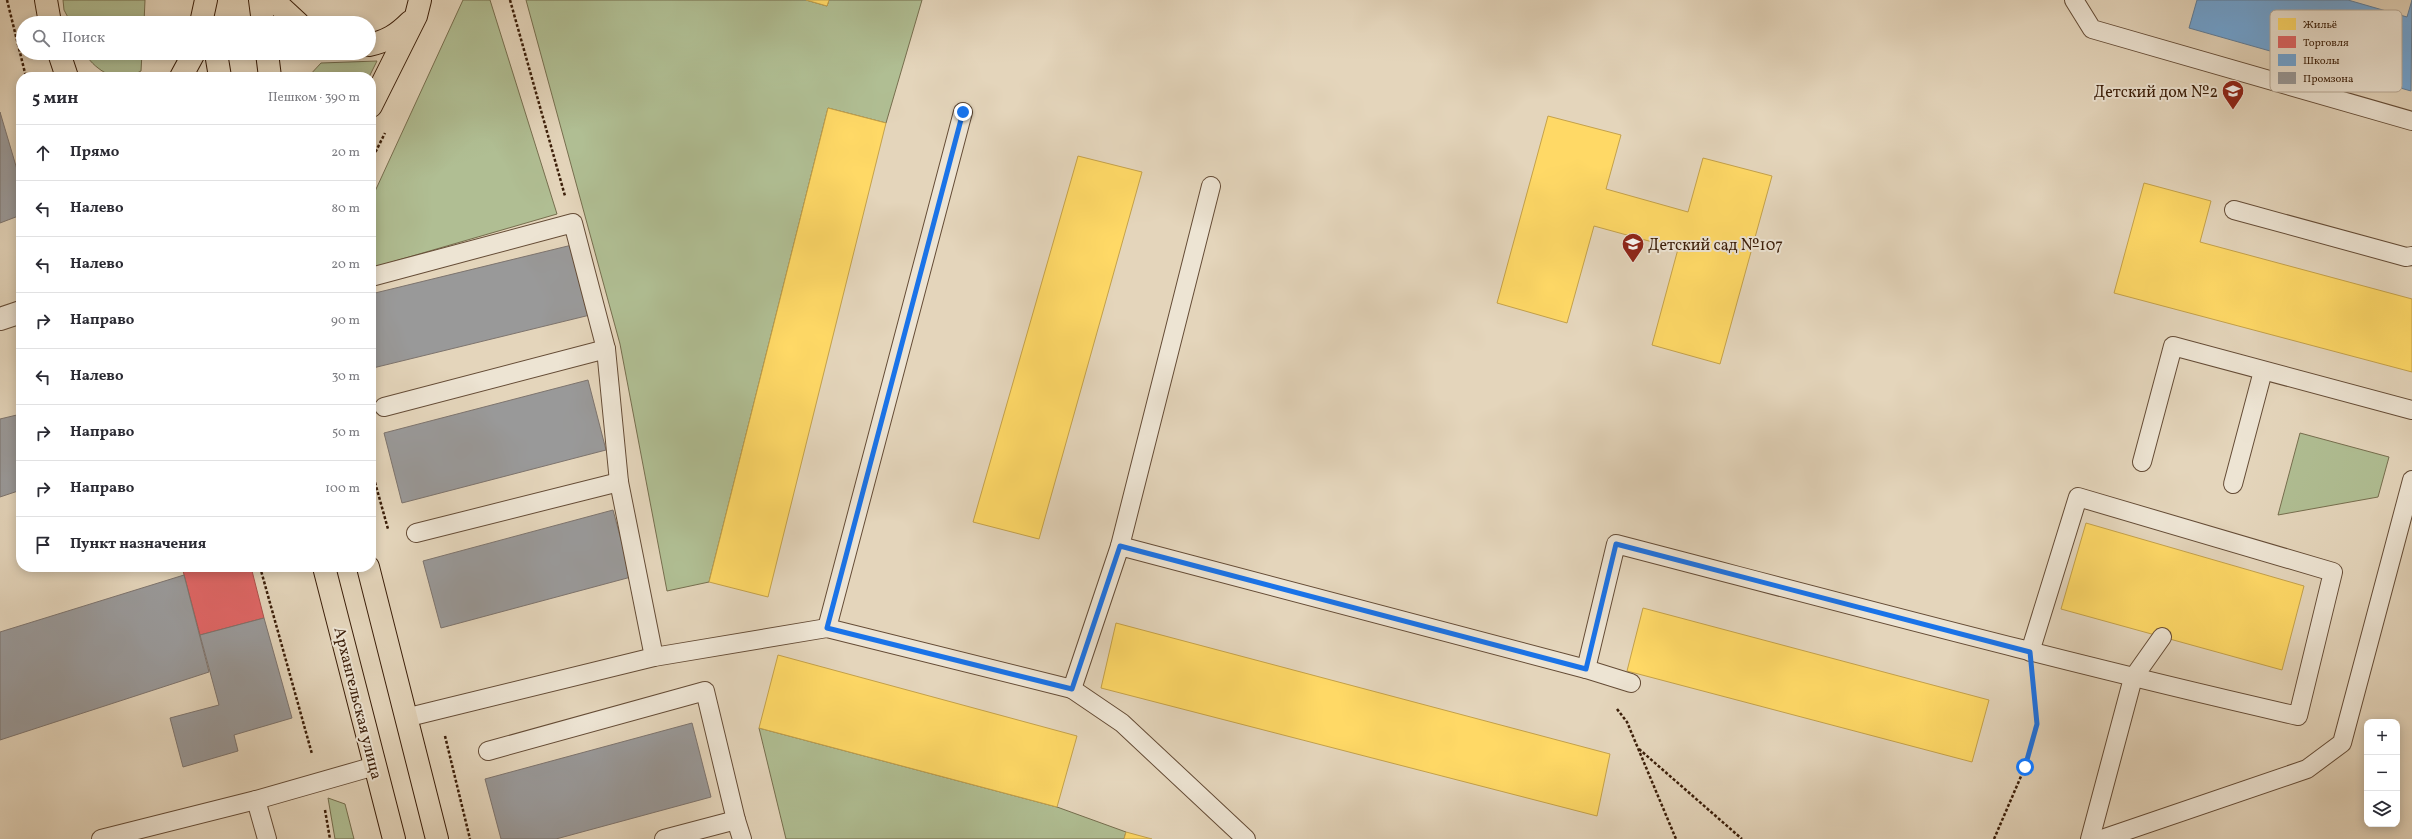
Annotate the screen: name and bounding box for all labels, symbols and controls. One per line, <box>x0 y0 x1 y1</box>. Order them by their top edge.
legend <box>2270 10 2402 92</box>
search box <box>16 16 376 60</box>
text: Жильё <box>2303 18 2337 33</box>
icon: search <box>30 27 52 49</box>
text: Поиск <box>62 28 105 49</box>
text: Торговля <box>2303 36 2349 51</box>
text: Школы <box>2303 54 2340 69</box>
text: Промзона <box>2303 72 2354 87</box>
school or university icon: Детский дом №2 <box>2220 78 2246 111</box>
place label: Детский дом №2 <box>2094 82 2218 104</box>
text: 5 мин <box>32 87 78 110</box>
text: Пешком · 390 m <box>268 89 360 107</box>
route end <box>954 103 972 121</box>
icon: ahead <box>32 142 54 164</box>
text: Прямо <box>70 142 119 163</box>
text: 20 m <box>331 144 360 162</box>
icon: left <box>32 198 54 220</box>
text: Налево <box>70 198 124 219</box>
text: 80 m <box>331 200 360 218</box>
school or university icon: Детский сад №107 <box>1620 231 1646 264</box>
place label: Детский сад №107 <box>1648 235 1783 257</box>
icon: left <box>32 254 54 276</box>
text: Налево <box>70 254 124 275</box>
text: 20 m <box>331 256 360 274</box>
icon: right <box>32 310 54 332</box>
text: Направо <box>70 310 134 331</box>
text: 90 m <box>331 312 360 330</box>
icon: left <box>32 366 54 388</box>
text: Налево <box>70 366 124 387</box>
text: 30 m <box>332 368 360 386</box>
icon: right <box>32 422 54 444</box>
text: Направо <box>70 422 134 443</box>
text: 50 m <box>332 424 360 442</box>
icon: right <box>32 478 54 500</box>
text: Направо <box>70 478 134 499</box>
text: 100 m <box>325 480 360 498</box>
icon: arrive <box>32 534 54 556</box>
text: Пункт назначения <box>70 534 206 555</box>
street label: Архангельская улица <box>327 625 387 782</box>
map controls <box>2364 719 2400 827</box>
button: + <box>2364 719 2400 755</box>
button: − <box>2364 755 2400 791</box>
route start <box>2016 758 2034 776</box>
button: layers <box>2364 791 2400 827</box>

